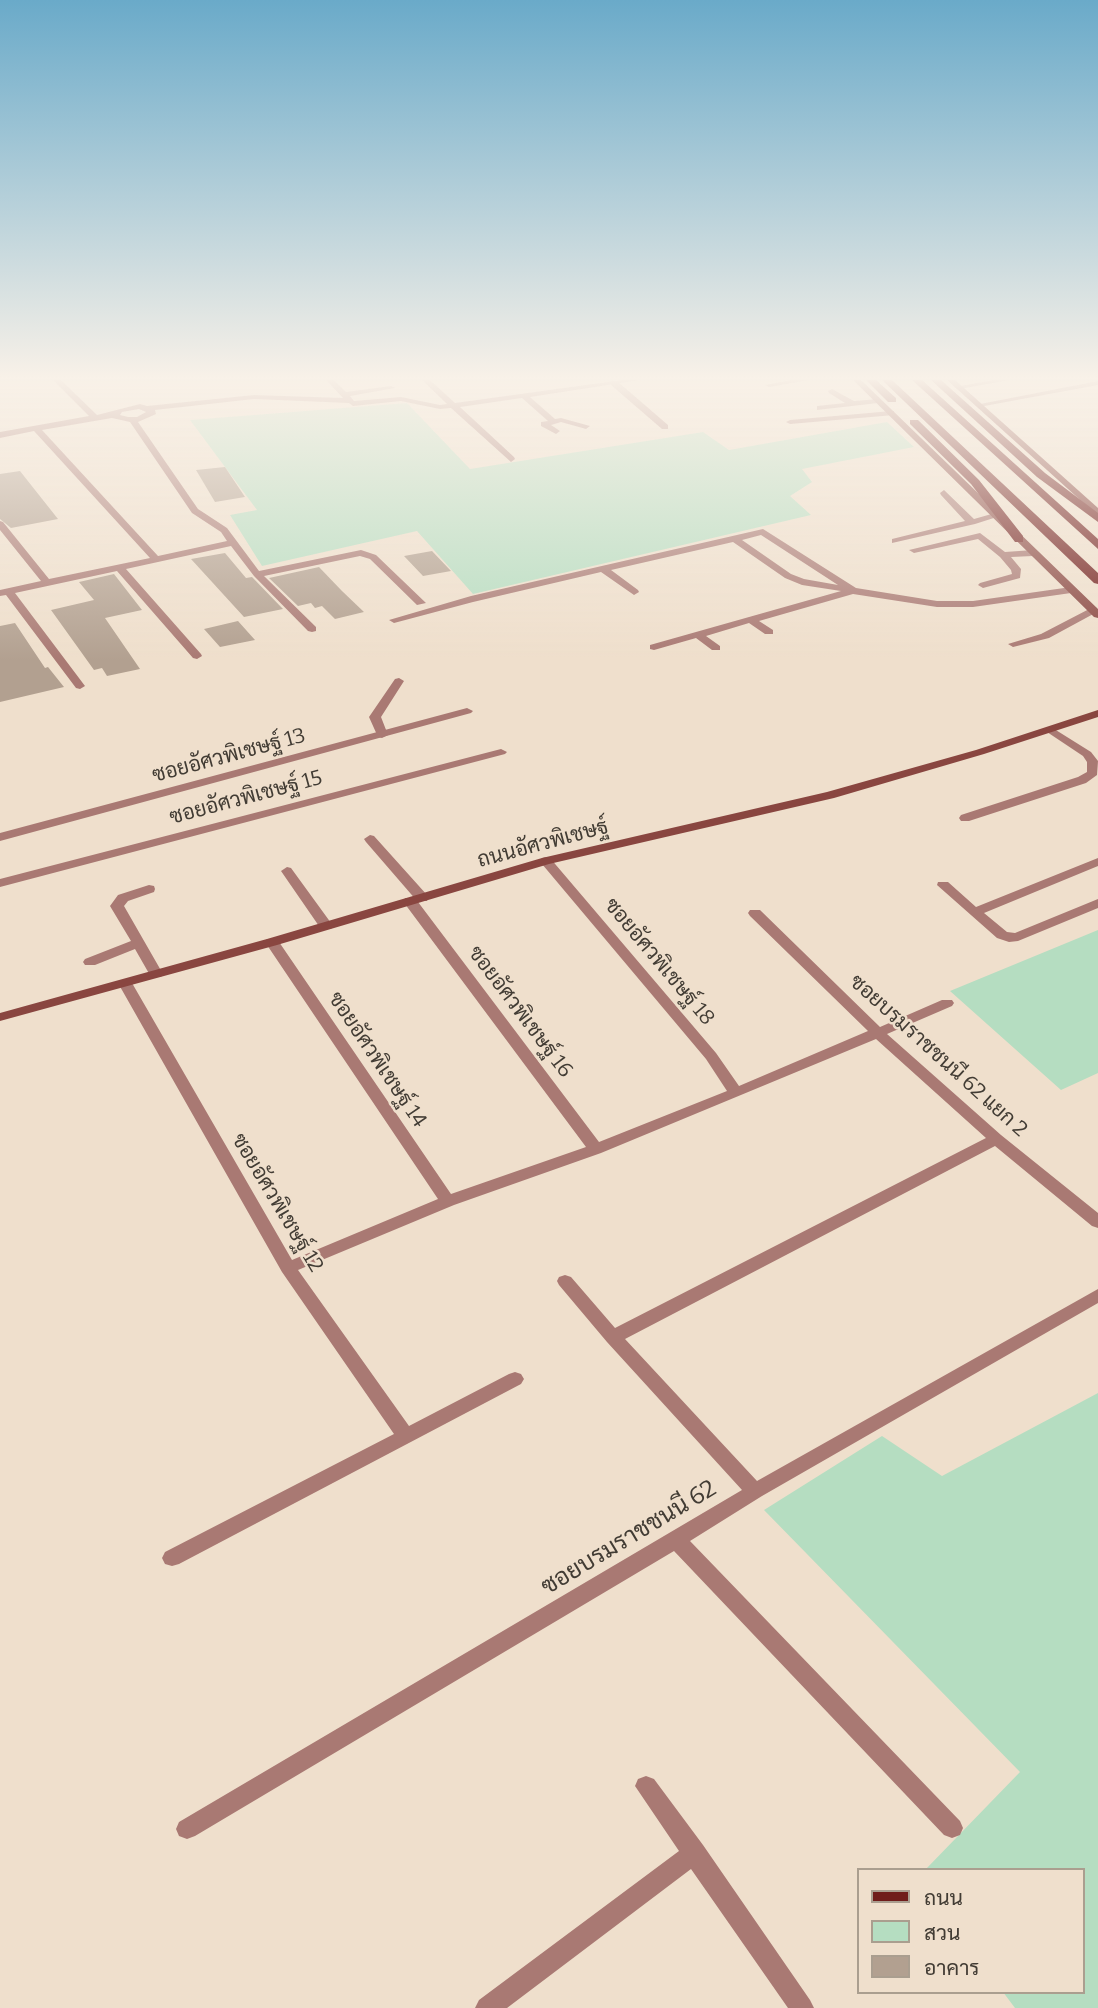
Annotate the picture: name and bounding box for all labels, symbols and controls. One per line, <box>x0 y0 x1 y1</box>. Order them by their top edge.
street label: ซอยอัศวพิเชษฐ์ 13 <box>150 723 308 789</box>
street label: ซอยอัศวพิเชษฐ์ 15 <box>167 766 325 830</box>
street label: ถนนอัศวพิเชษฐ์ <box>475 814 611 874</box>
street label: ซอยอัศวพิเชษฐ์ 18 <box>598 893 720 1031</box>
street label: ซอยอัศวพิเชษฐ์ 16 <box>462 941 578 1083</box>
street label: ซอยบรมราชชนนี 62 แยก 2 <box>844 970 1032 1142</box>
street label: ซอยอัศวพิเชษฐ์ 14 <box>322 988 432 1132</box>
street label: ซอยอัศวพิเชษฐ์ 12 <box>226 1129 328 1277</box>
street label: ซอยบรมราชชนนี 62 <box>536 1474 722 1602</box>
legend <box>856 1868 1084 1994</box>
text: ถนน <box>924 1885 963 1911</box>
text: สวน <box>924 1920 960 1946</box>
text: อาคาร <box>924 1955 980 1981</box>

